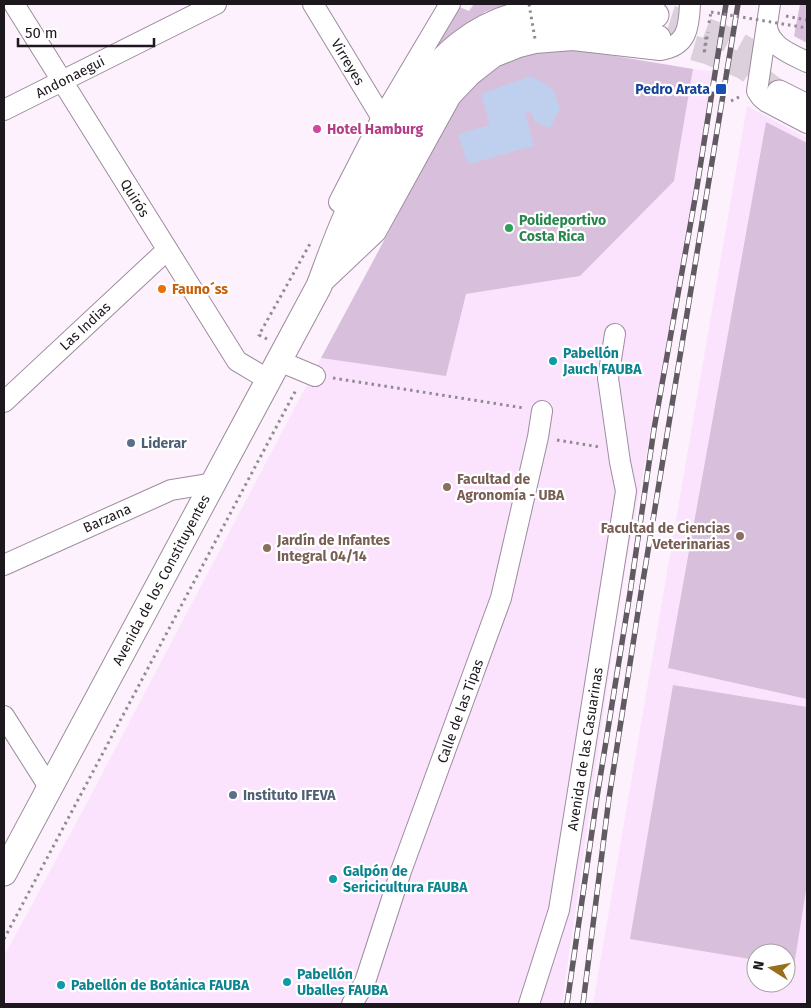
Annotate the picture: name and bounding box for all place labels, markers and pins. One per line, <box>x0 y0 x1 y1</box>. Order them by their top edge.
place label: Pedro Arata <box>635 81 710 98</box>
marker: Pedro Arata <box>714 82 728 96</box>
place label: Hotel Hamburg <box>327 121 423 138</box>
marker: Hotel Hamburg <box>311 123 323 135</box>
place label: Polideportivo Costa Rica <box>519 212 606 245</box>
marker: Polideportivo Costa Rica <box>503 222 515 234</box>
place label: Fauno´ss <box>172 281 228 298</box>
marker: Fauno´ss <box>156 283 168 295</box>
place label: Pabellón Jauch FAUBA <box>562 345 642 378</box>
marker: Pabellón Jauch FAUBA <box>547 355 559 367</box>
place label: Liderar <box>141 435 187 452</box>
marker: Liderar <box>125 437 137 449</box>
place label: Facultad de Agronomía - UBA <box>456 471 565 504</box>
marker: Facultad de Agronomía - UBA <box>441 481 453 493</box>
place label: Facultad de Ciencias Veterinarias <box>601 520 730 553</box>
marker: Facultad de Ciencias Veterinarias <box>734 530 746 542</box>
place label: Jardín de Infantes Integral 04/14 <box>276 532 390 565</box>
marker: Jardín de Infantes Integral 04/14 <box>261 542 273 554</box>
place label: Instituto IFEVA <box>243 787 336 804</box>
marker: Instituto IFEVA <box>227 789 239 801</box>
place label: Galpón de Sericicultura FAUBA <box>343 863 468 896</box>
marker: Galpón de Sericicultura FAUBA <box>327 873 339 885</box>
place label: Pabellón Uballes FAUBA <box>297 966 389 999</box>
marker: Pabellón Uballes FAUBA <box>281 976 293 988</box>
place label: Pabellón de Botánica FAUBA <box>71 977 250 994</box>
marker: Pabellón de Botánica FAUBA <box>55 979 67 991</box>

